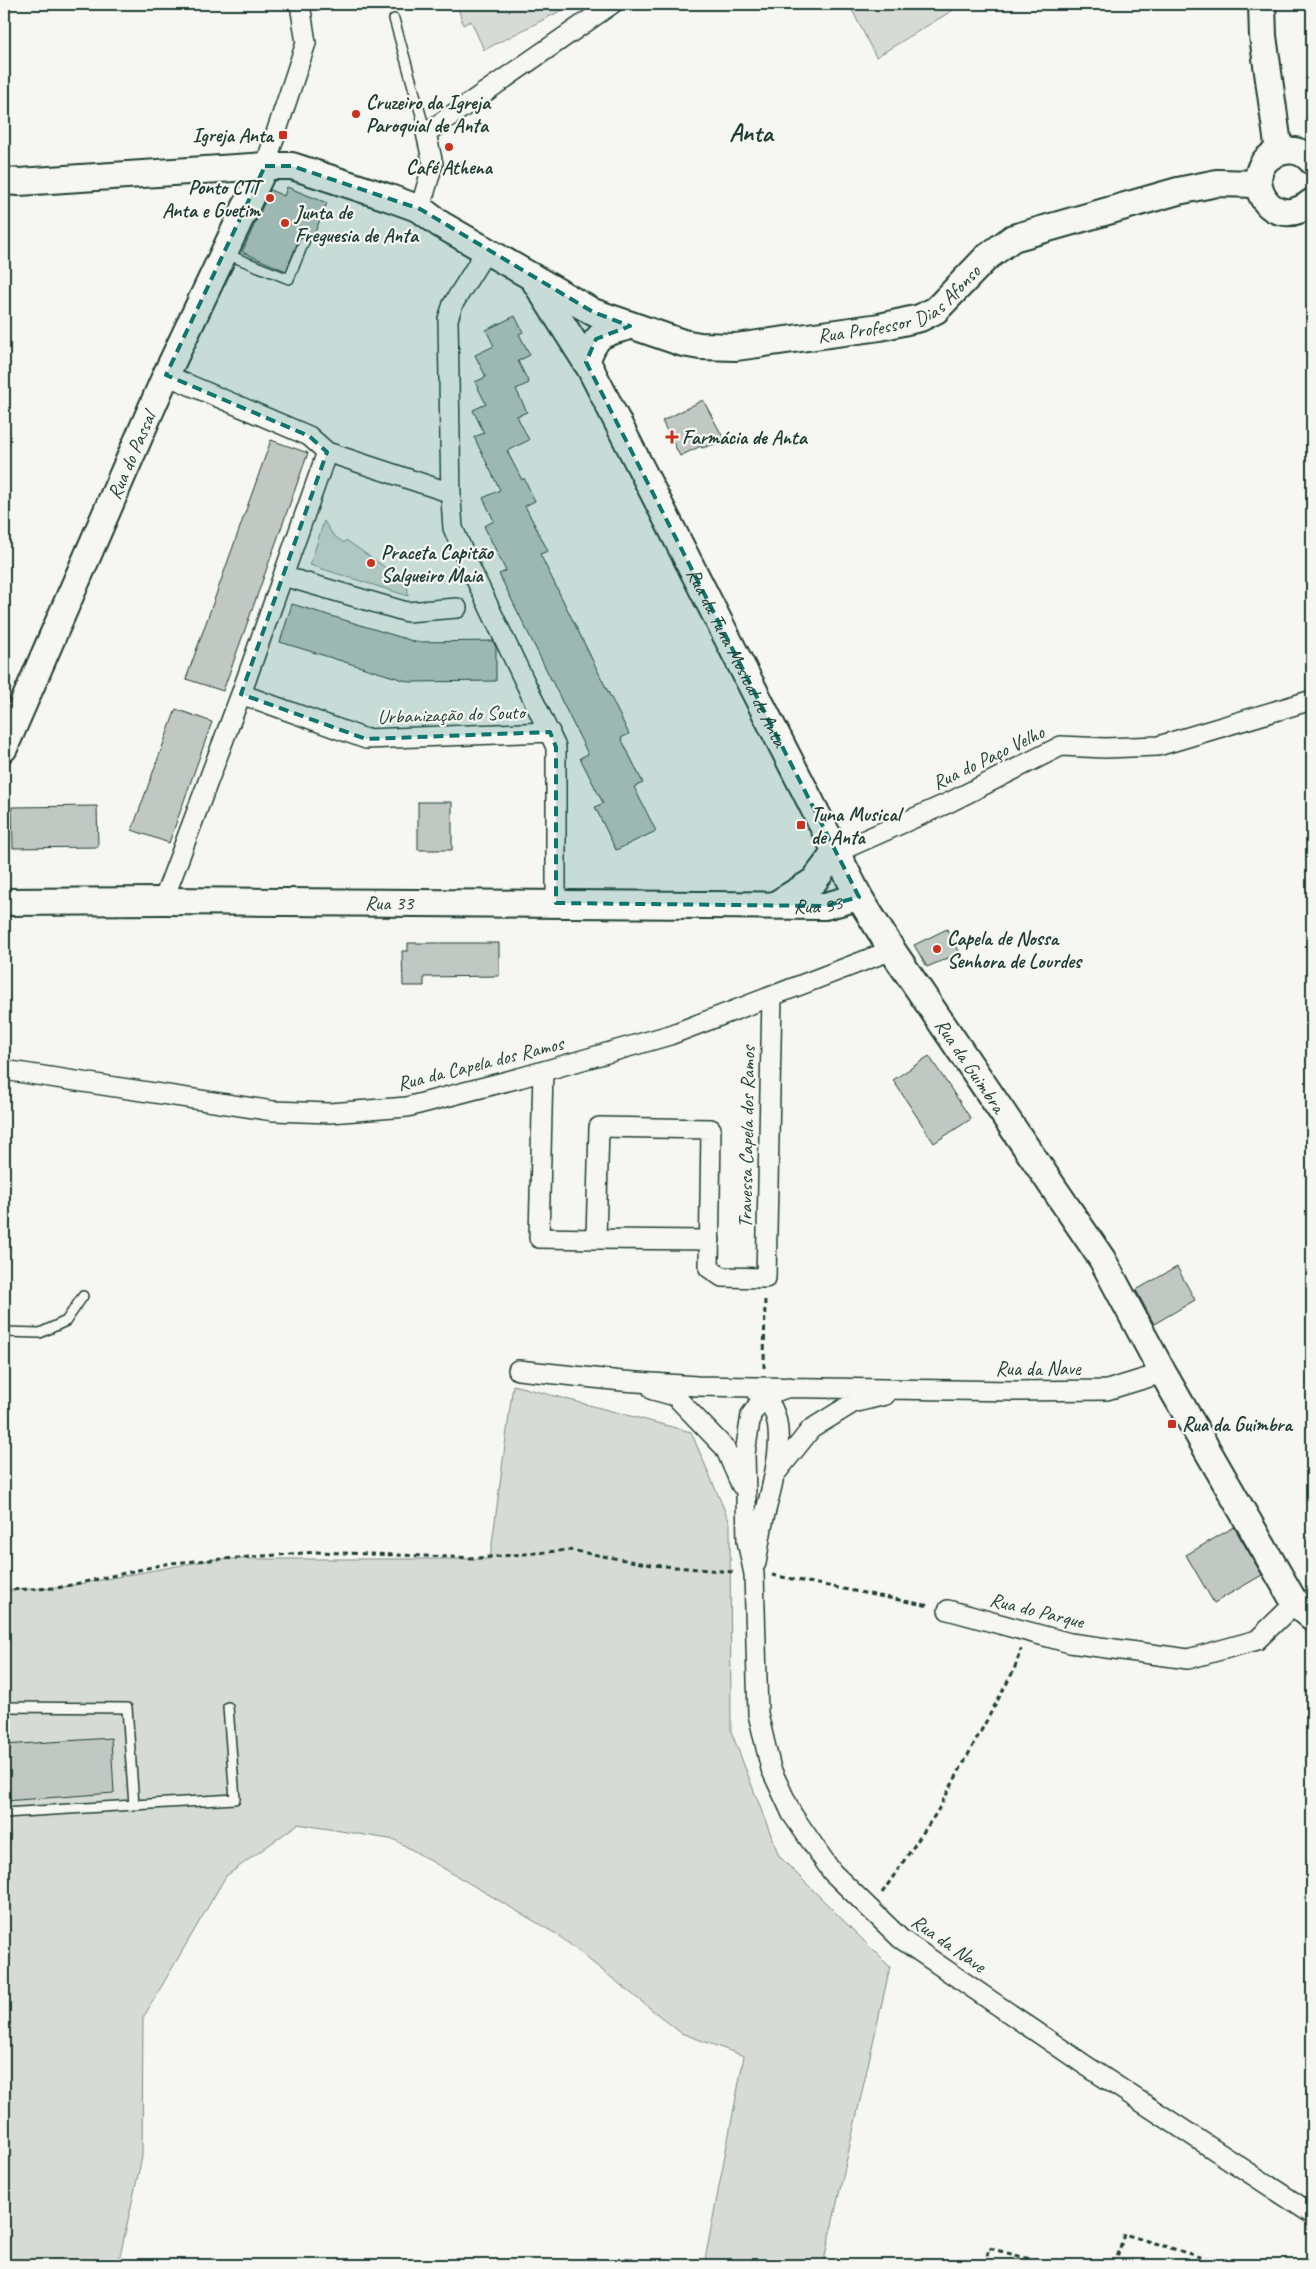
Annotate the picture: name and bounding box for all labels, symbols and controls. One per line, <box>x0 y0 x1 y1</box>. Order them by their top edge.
place label: Cruzeiro da Igreja Paroquial de Anta <box>366 90 492 138</box>
marker: Cruzeiro da Igreja Paroquial de Anta <box>350 108 362 120</box>
district label: Anta <box>729 117 775 149</box>
place label: Igreja Anta <box>192 123 275 148</box>
marker: Igreja Anta <box>277 129 289 141</box>
marker: Café Athena <box>443 141 455 153</box>
place label: Café Athena <box>406 155 494 180</box>
place label: Ponto CTT Anta e Guetim <box>162 175 265 223</box>
marker: Ponto CTT Anta e Guetim <box>264 192 276 204</box>
place label: Junta de Freguesia de Anta <box>293 200 420 248</box>
marker: Junta de Freguesia de Anta <box>279 217 291 229</box>
street label: Rua Professor Dias Afonso <box>816 259 986 349</box>
street label: Rua do Passal <box>102 405 163 503</box>
place label: Farmácia de Anta <box>682 425 809 450</box>
marker: Farmácia de Anta <box>666 431 678 443</box>
place label: Praceta Capitão Salgueiro Maia <box>381 540 494 588</box>
marker: Praceta Capitão Salgueiro Maia <box>365 557 377 569</box>
street label: Rua da Tuna Musical de Anta <box>681 564 793 752</box>
street label: Urbanização do Souto <box>377 699 527 730</box>
street label: Rua do Paço Velho <box>928 719 1049 795</box>
place label: Tuna Musical de Anta <box>811 802 905 850</box>
marker: Tuna Musical de Anta <box>795 819 807 831</box>
street label: Rua 33 <box>794 889 847 919</box>
street label: Rua 33 <box>365 891 415 916</box>
place label: Capela de Nossa Senhora de Lourdes <box>947 926 1083 974</box>
marker: Capela de Nossa Senhora de Lourdes <box>931 943 943 955</box>
street label: Rua da Guimbra <box>929 1014 1012 1119</box>
street label: Rua da Capela dos Ramos <box>395 1030 568 1096</box>
street label: Travessa Capela dos Ramos <box>732 1044 761 1228</box>
street label: Rua da Nave <box>995 1356 1082 1381</box>
place label: Rua da Guimbra <box>1182 1412 1293 1437</box>
marker: Rua da Guimbra <box>1166 1418 1178 1430</box>
street label: Rua do Parque <box>987 1587 1088 1635</box>
street label: Rua da Nave <box>907 1909 992 1979</box>

